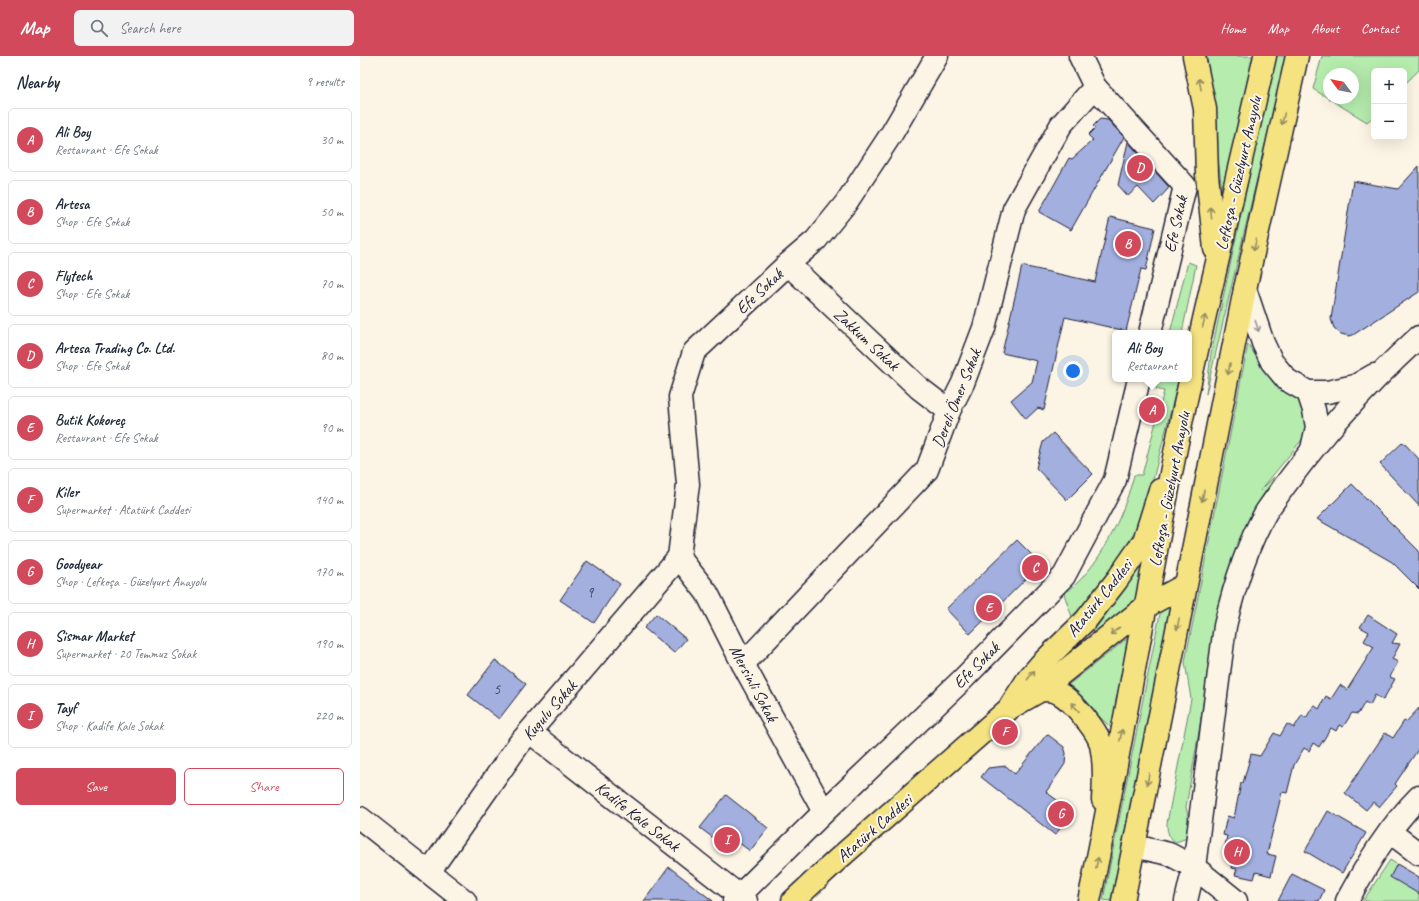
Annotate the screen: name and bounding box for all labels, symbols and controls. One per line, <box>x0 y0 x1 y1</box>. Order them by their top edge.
search box <box>74 10 354 46</box>
text: Map <box>20 16 50 40</box>
icon: search <box>88 17 110 39</box>
text: Search here <box>120 19 181 38</box>
text: Home <box>1220 20 1246 37</box>
text: Map <box>1268 20 1289 37</box>
text: About <box>1311 20 1339 37</box>
text: Contact <box>1361 20 1399 37</box>
north arrow <box>1323 68 1359 104</box>
map controls <box>1371 68 1407 140</box>
button: + <box>1371 68 1407 104</box>
text: Nearby <box>16 72 59 93</box>
text: 9 results <box>306 74 344 90</box>
one-way arrow <box>1195 78 1203 91</box>
street label: Lefkoşa - Güzelyurt Anayolu <box>1211 92 1267 252</box>
button: − <box>1371 104 1407 140</box>
one-way arrow <box>1279 112 1287 125</box>
text: Ali Boy <box>55 123 90 142</box>
text: A <box>27 132 33 148</box>
text: 30 m <box>321 132 343 148</box>
text: Restaurant · Efe Sokak <box>55 142 158 158</box>
pin: D <box>1127 153 1153 183</box>
street label: Efe Sokak <box>1159 192 1193 254</box>
text: Artesa <box>55 195 89 214</box>
text: B <box>27 204 33 220</box>
text: 50 m <box>321 204 343 220</box>
one-way arrow <box>1208 207 1215 220</box>
text: Shop · Efe Sokak <box>55 214 130 230</box>
pin: B <box>1115 229 1141 259</box>
one-way arrow <box>1250 239 1258 252</box>
street label: Efe Sokak <box>731 263 789 319</box>
text: Flytech <box>55 267 92 286</box>
text: C <box>27 276 33 292</box>
text: 70 m <box>321 276 343 292</box>
text: Shop · Efe Sokak <box>55 286 130 302</box>
street label: Zakkum Sokak <box>829 304 905 376</box>
one-way arrow <box>1201 315 1209 328</box>
one-way arrow <box>1254 320 1262 332</box>
popup <box>1112 330 1192 382</box>
text: Artesa Trading Co. Ltd. <box>55 339 175 358</box>
text: Ali Boy <box>1127 339 1162 358</box>
street label: Dereli Ömer Sokak <box>927 344 986 451</box>
text: D <box>26 348 34 364</box>
text: 80 m <box>321 348 343 364</box>
text: Shop · Efe Sokak <box>55 358 130 374</box>
text: Restaurant <box>1127 358 1177 374</box>
your location <box>1063 361 1083 381</box>
one-way arrow <box>1225 362 1233 375</box>
pin: A <box>1139 395 1165 425</box>
street label: Lefkoşa - Güzelyurt Anayolu <box>1144 410 1194 568</box>
text: Butik Kokoreç <box>55 411 125 430</box>
text: E <box>27 420 33 436</box>
text: 90 m <box>321 420 343 436</box>
text: Restaurant · Efe Sokak <box>55 430 158 446</box>
text: Kiler <box>55 483 79 502</box>
one-way arrow <box>1199 489 1207 502</box>
text: F <box>27 492 33 508</box>
text: 140 m <box>315 492 343 508</box>
text: Supermarket · Atatürk Caddesi <box>55 502 190 518</box>
pin: C <box>1022 553 1048 583</box>
street label: Atatürk Caddesi <box>1062 553 1139 641</box>
text: Goodyear <box>55 555 102 574</box>
text: G <box>27 564 33 580</box>
text: 170 m <box>315 564 343 580</box>
text: Shop · Lefkoşa - Güzelyurt Anayolu <box>55 574 206 590</box>
house number: 9 <box>587 583 595 602</box>
pin: E <box>976 593 1002 623</box>
one-way arrow <box>1174 617 1182 630</box>
text: Sismar Market <box>55 627 133 646</box>
one-way arrow <box>1109 627 1120 635</box>
text: H <box>26 636 34 652</box>
text: 190 m <box>315 636 343 652</box>
street label: Efe Sokak <box>949 636 1005 693</box>
street label: Mersinli Sokak <box>725 641 783 727</box>
text: Supermarket · 20 Temmuz Sokak <box>55 646 196 662</box>
one-way arrow <box>1027 670 1036 681</box>
street label: Kugulu Sokak <box>518 675 582 745</box>
house number: 5 <box>494 680 502 699</box>
text: Tayf <box>55 699 77 718</box>
one-way arrow <box>1070 702 1080 712</box>
text: I <box>27 708 33 724</box>
text: 220 m <box>315 708 343 724</box>
pin: F <box>992 717 1018 747</box>
text: Shop · Kadife Kale Sokak <box>55 718 163 734</box>
one-way arrow <box>1117 729 1125 742</box>
button: Save <box>16 768 176 805</box>
button: Share <box>184 768 344 805</box>
one-way arrow <box>1143 772 1151 785</box>
street label: Kadife Kale Sokak <box>591 777 686 857</box>
street label: Atatürk Caddesi <box>832 788 919 867</box>
pin: G <box>1048 799 1074 829</box>
pin: I <box>714 825 740 855</box>
pin: H <box>1224 837 1250 867</box>
one-way arrow <box>1093 857 1101 870</box>

